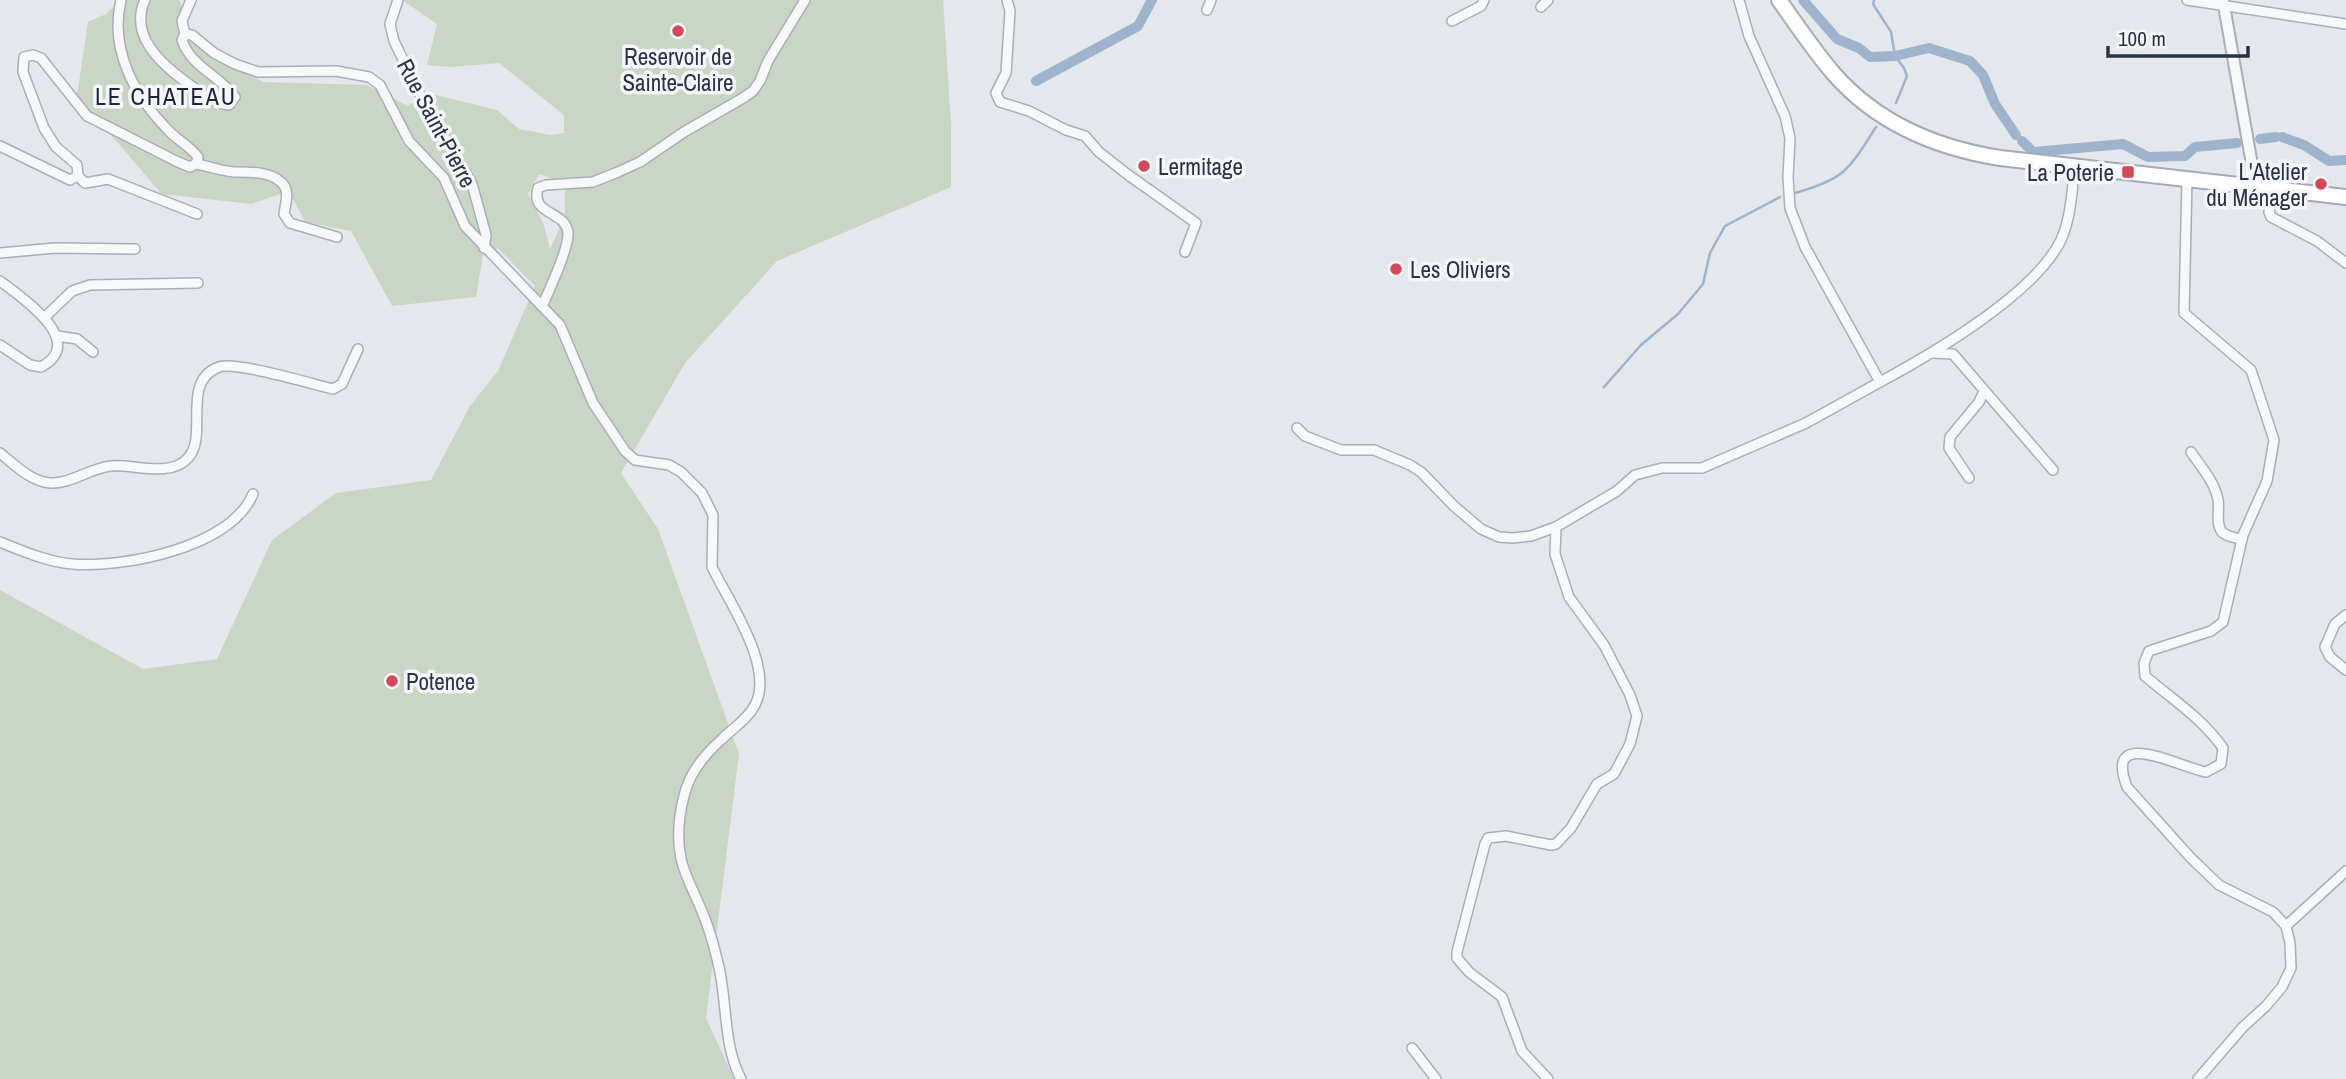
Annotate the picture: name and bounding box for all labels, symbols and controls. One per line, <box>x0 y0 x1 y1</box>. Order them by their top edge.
scale bar <box>2108 14 2248 58</box>
marker: Reservoir de Sainte-Claire <box>670 23 686 39</box>
text: 100 m <box>2118 24 2166 53</box>
place label: Reservoir de Sainte-Claire <box>622 41 734 98</box>
street label: Rue Saint-Pierre <box>390 53 484 193</box>
district label: LE CHATEAU <box>95 80 237 112</box>
place label: Lermitage <box>1158 151 1243 182</box>
place label: L'Atelier du Ménager <box>2206 156 2308 213</box>
place label: La Poterie <box>2027 157 2114 188</box>
marker: Lermitage <box>1136 158 1152 174</box>
marker: La Poterie <box>2120 164 2136 180</box>
marker: L'Atelier du Ménager <box>2313 176 2329 192</box>
place label: Les Oliviers <box>1410 254 1511 285</box>
marker: Les Oliviers <box>1388 261 1404 277</box>
place label: Potence <box>406 666 475 697</box>
marker: Potence <box>384 673 400 689</box>

